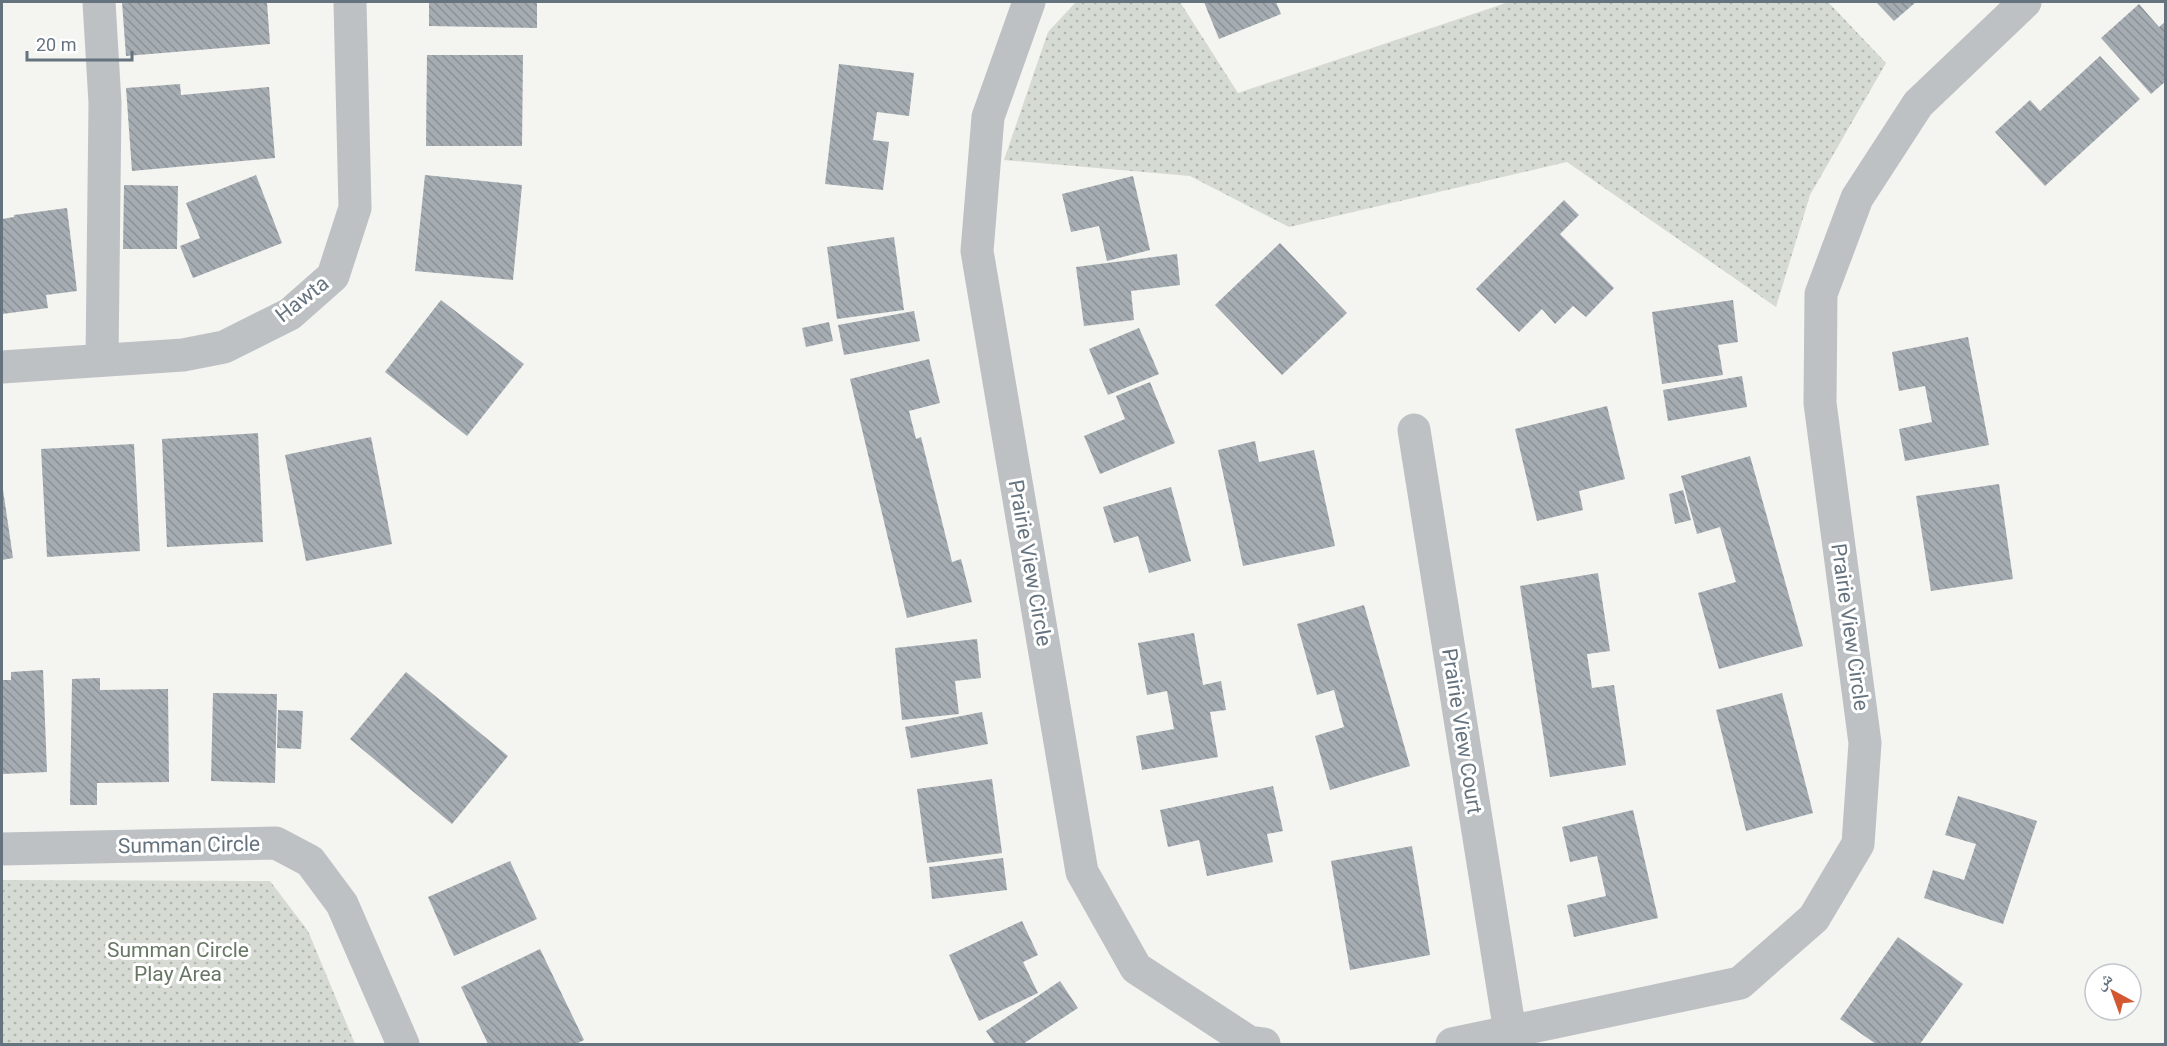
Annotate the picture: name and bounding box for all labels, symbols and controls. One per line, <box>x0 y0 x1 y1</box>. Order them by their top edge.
scale bar <box>27 24 132 62</box>
text: 20 m <box>36 34 76 55</box>
street label: Hawta <box>271 271 333 327</box>
street label: Prairie View Circle <box>1004 478 1056 648</box>
street label: Prairie View Circle <box>1826 542 1874 712</box>
street label: Prairie View Court <box>1437 646 1487 816</box>
street label: Summan Circle <box>118 832 260 858</box>
park label: Summan Circle Play Area <box>107 938 249 986</box>
north arrow <box>2083 962 2143 1022</box>
text: ش <box>2091 968 2116 994</box>

